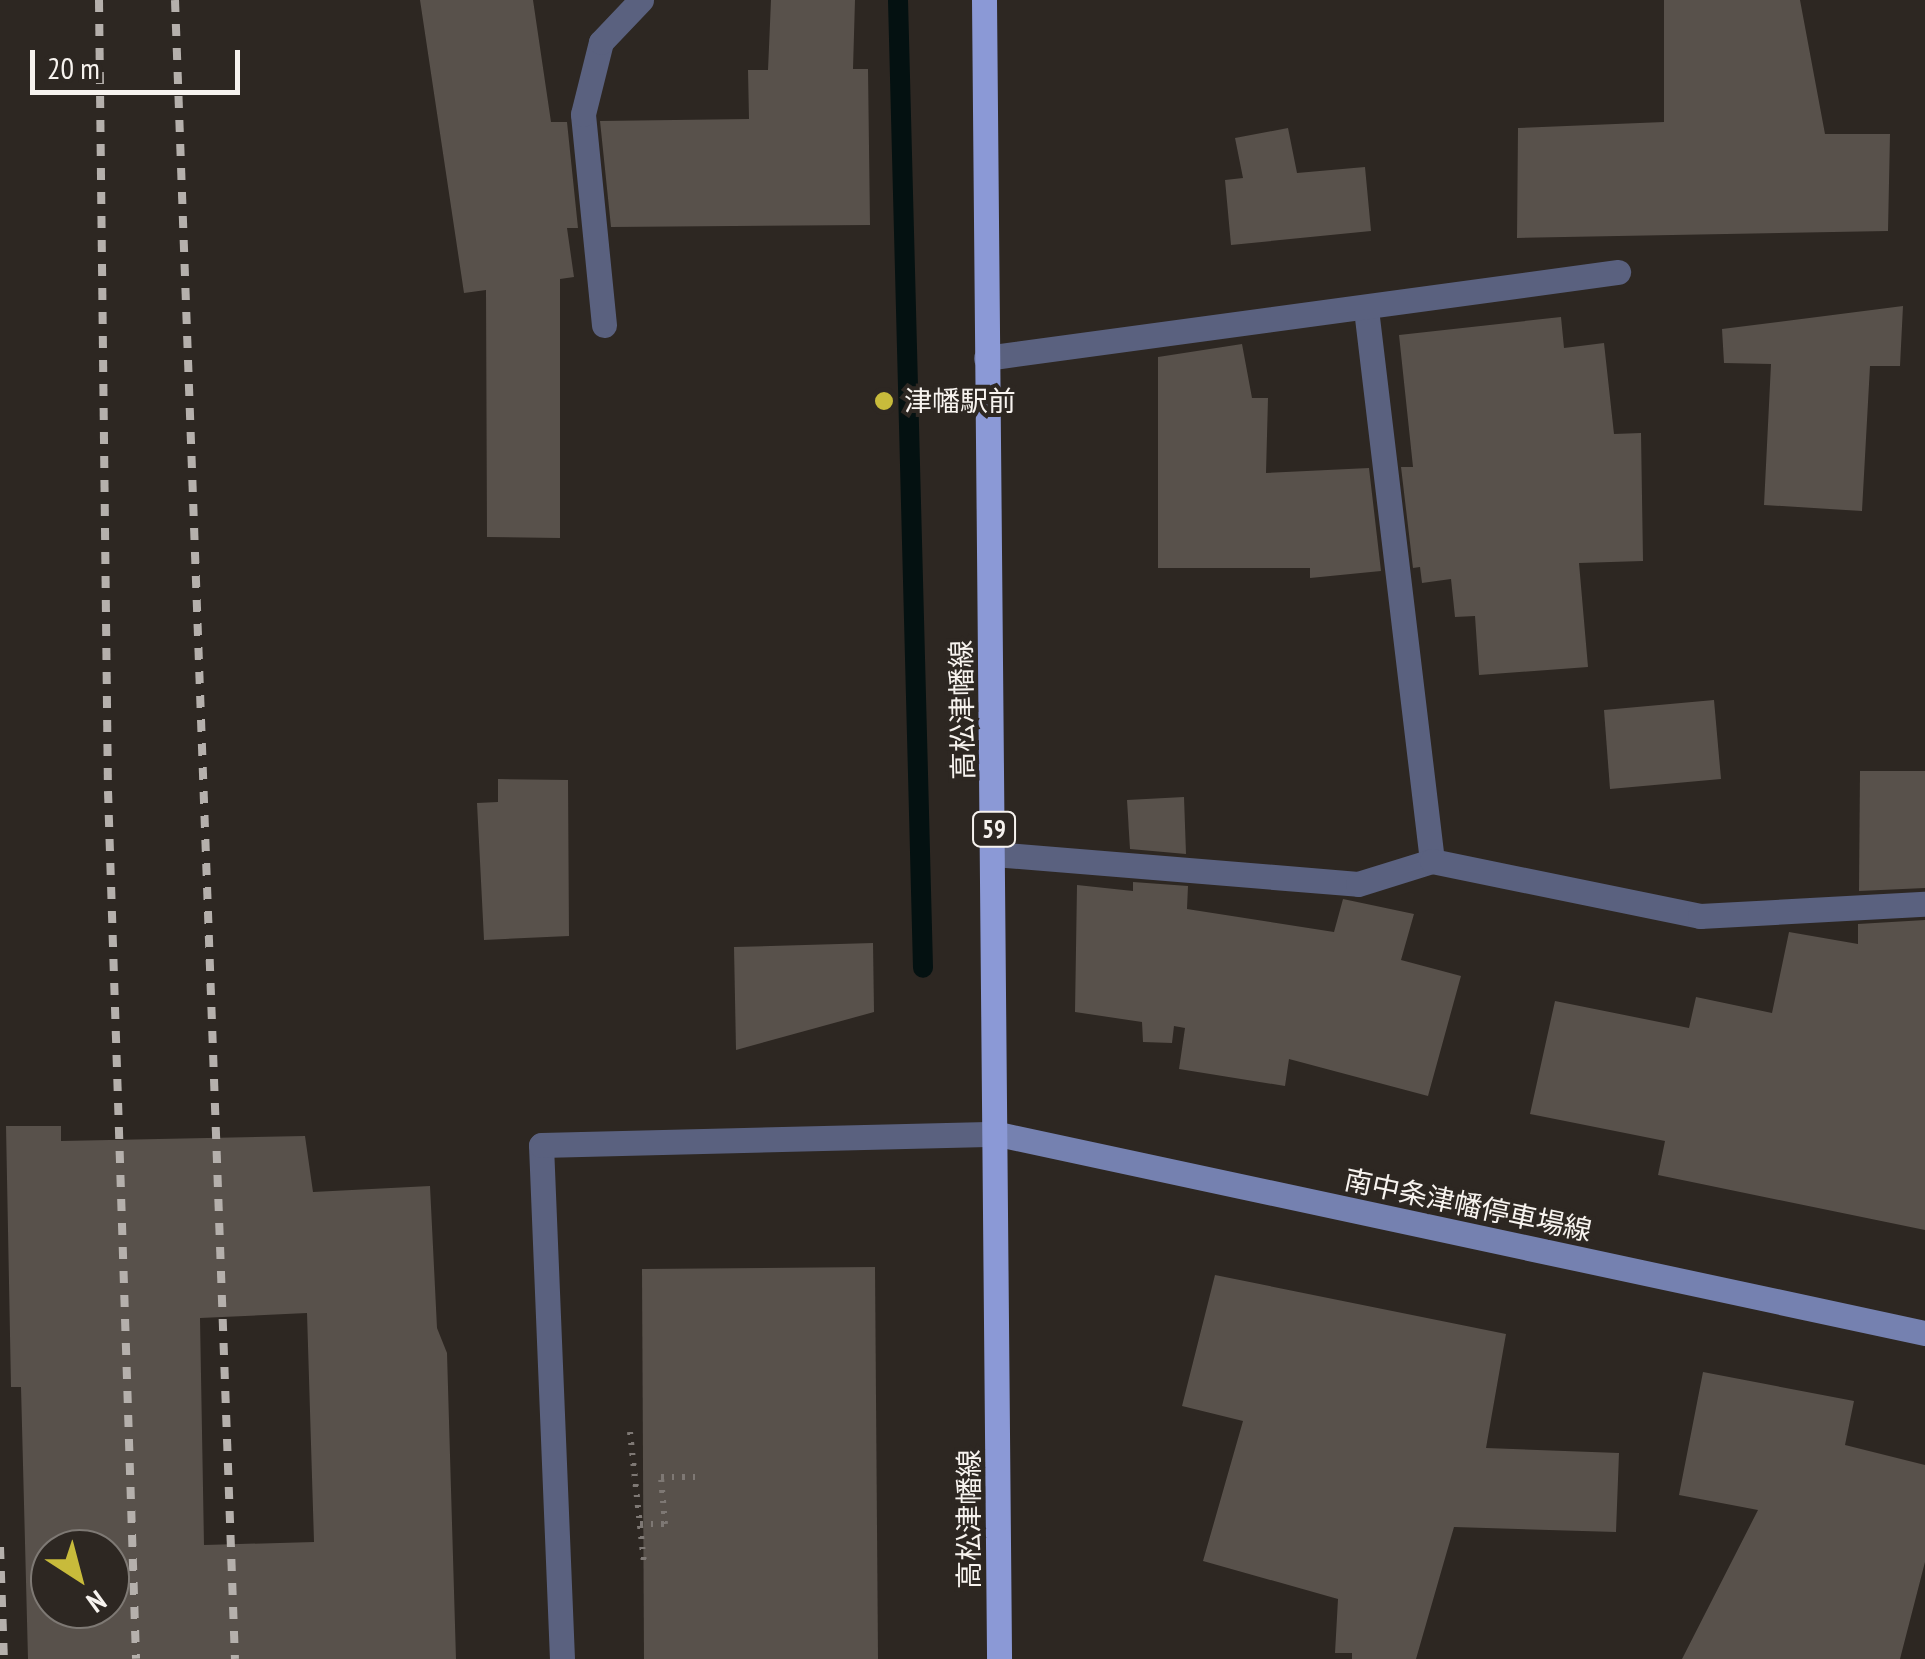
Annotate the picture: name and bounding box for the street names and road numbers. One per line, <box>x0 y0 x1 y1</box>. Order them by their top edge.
street label: 高松津幡線 <box>944 640 980 780</box>
road number: 59 <box>972 809 1016 849</box>
street label: 南中条津幡停車場線 <box>1341 1162 1595 1248</box>
street label: 高松津幡線 <box>952 1449 986 1589</box>

